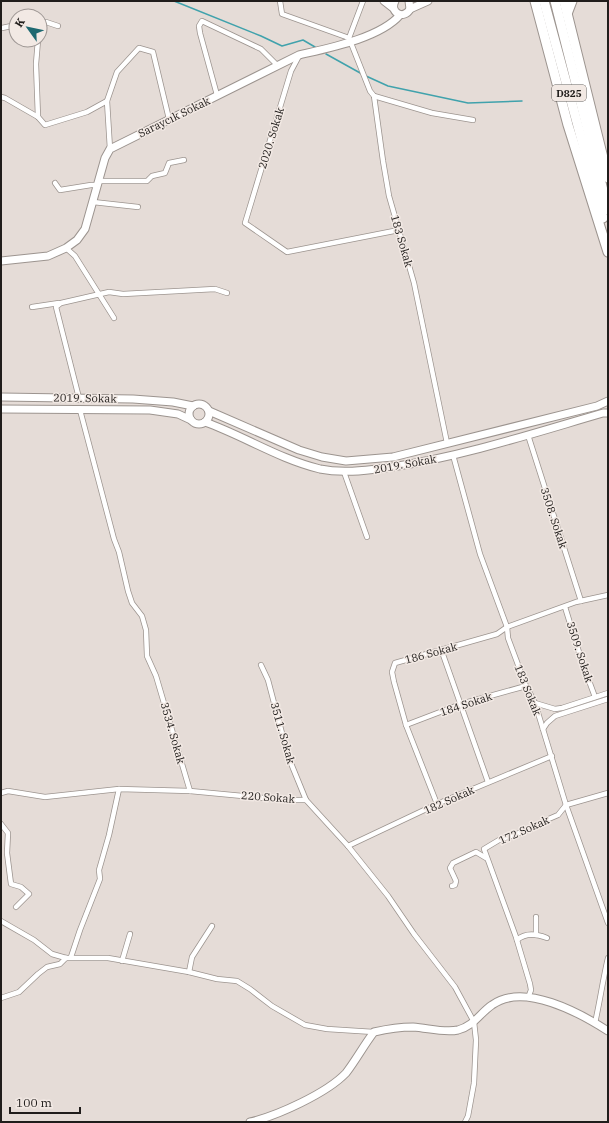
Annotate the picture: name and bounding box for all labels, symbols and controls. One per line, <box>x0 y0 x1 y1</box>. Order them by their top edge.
north arrow <box>8 8 48 48</box>
text: K <box>11 15 28 30</box>
road number: D825 <box>552 85 586 101</box>
street label: Saraycık Sokak <box>136 93 213 141</box>
street label: 2020. Sokak <box>255 105 287 170</box>
street label: 183 Sokak <box>388 213 416 269</box>
street label: 2019. Sokak <box>53 390 117 406</box>
street label: 2019. Sokak <box>373 452 438 476</box>
street label: 3508. Sokak <box>538 486 571 551</box>
street label: 3509. Sokak <box>564 620 597 685</box>
street label: 186 Sokak <box>403 639 459 667</box>
street label: 183 Sokak <box>511 662 545 718</box>
street label: 184 Sokak <box>438 689 494 719</box>
street label: 3534. Sokak <box>158 701 189 766</box>
street label: 3511. Sokak <box>268 701 299 766</box>
street label: 182 Sokak <box>422 782 477 817</box>
street label: 220 Sokak <box>241 788 296 806</box>
street label: 172 Sokak <box>497 812 552 847</box>
scale bar <box>10 1089 80 1115</box>
text: 100 m <box>16 1095 52 1110</box>

